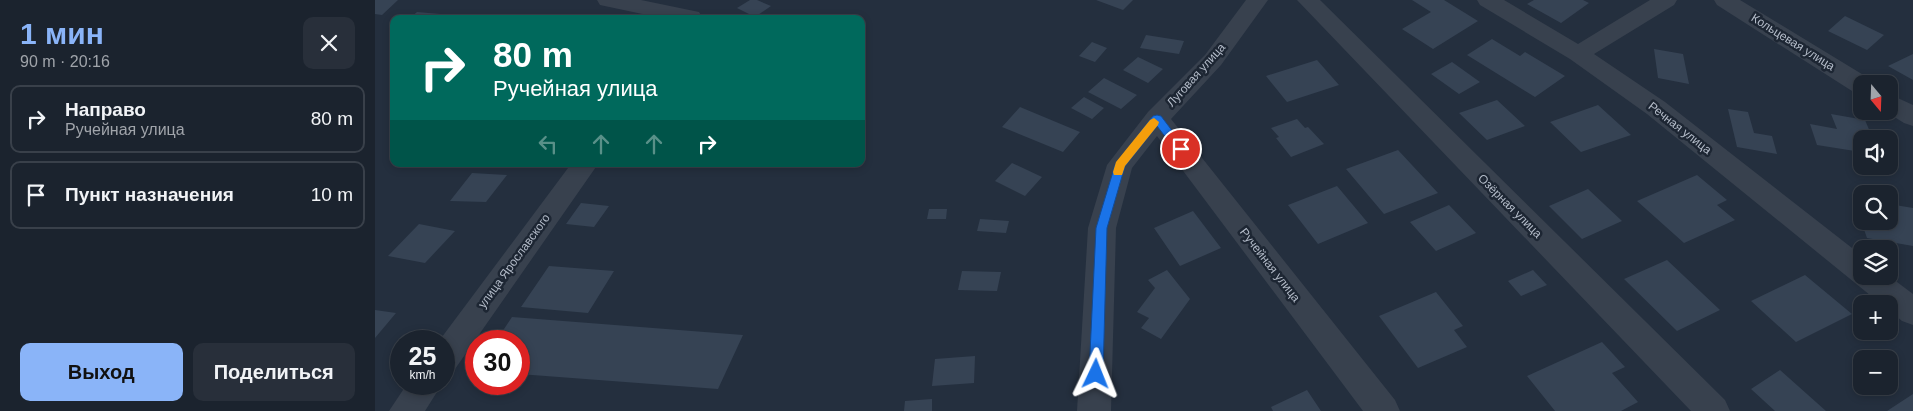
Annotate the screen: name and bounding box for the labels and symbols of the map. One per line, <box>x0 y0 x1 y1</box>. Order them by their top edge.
street label: Кольцевая улица <box>1749 11 1838 73</box>
street label: Луговая улица <box>1164 40 1228 110</box>
north arrow <box>1853 75 1897 120</box>
street label: Речная улица <box>1646 99 1715 157</box>
pin <box>1160 128 1202 170</box>
street label: Озёрная улица <box>1475 171 1545 241</box>
street label: улица Ярославского <box>475 211 553 311</box>
street label: Ручейная улица <box>1237 225 1303 305</box>
speed limit sign: 30 <box>465 330 530 395</box>
position arrow <box>1069 347 1121 399</box>

